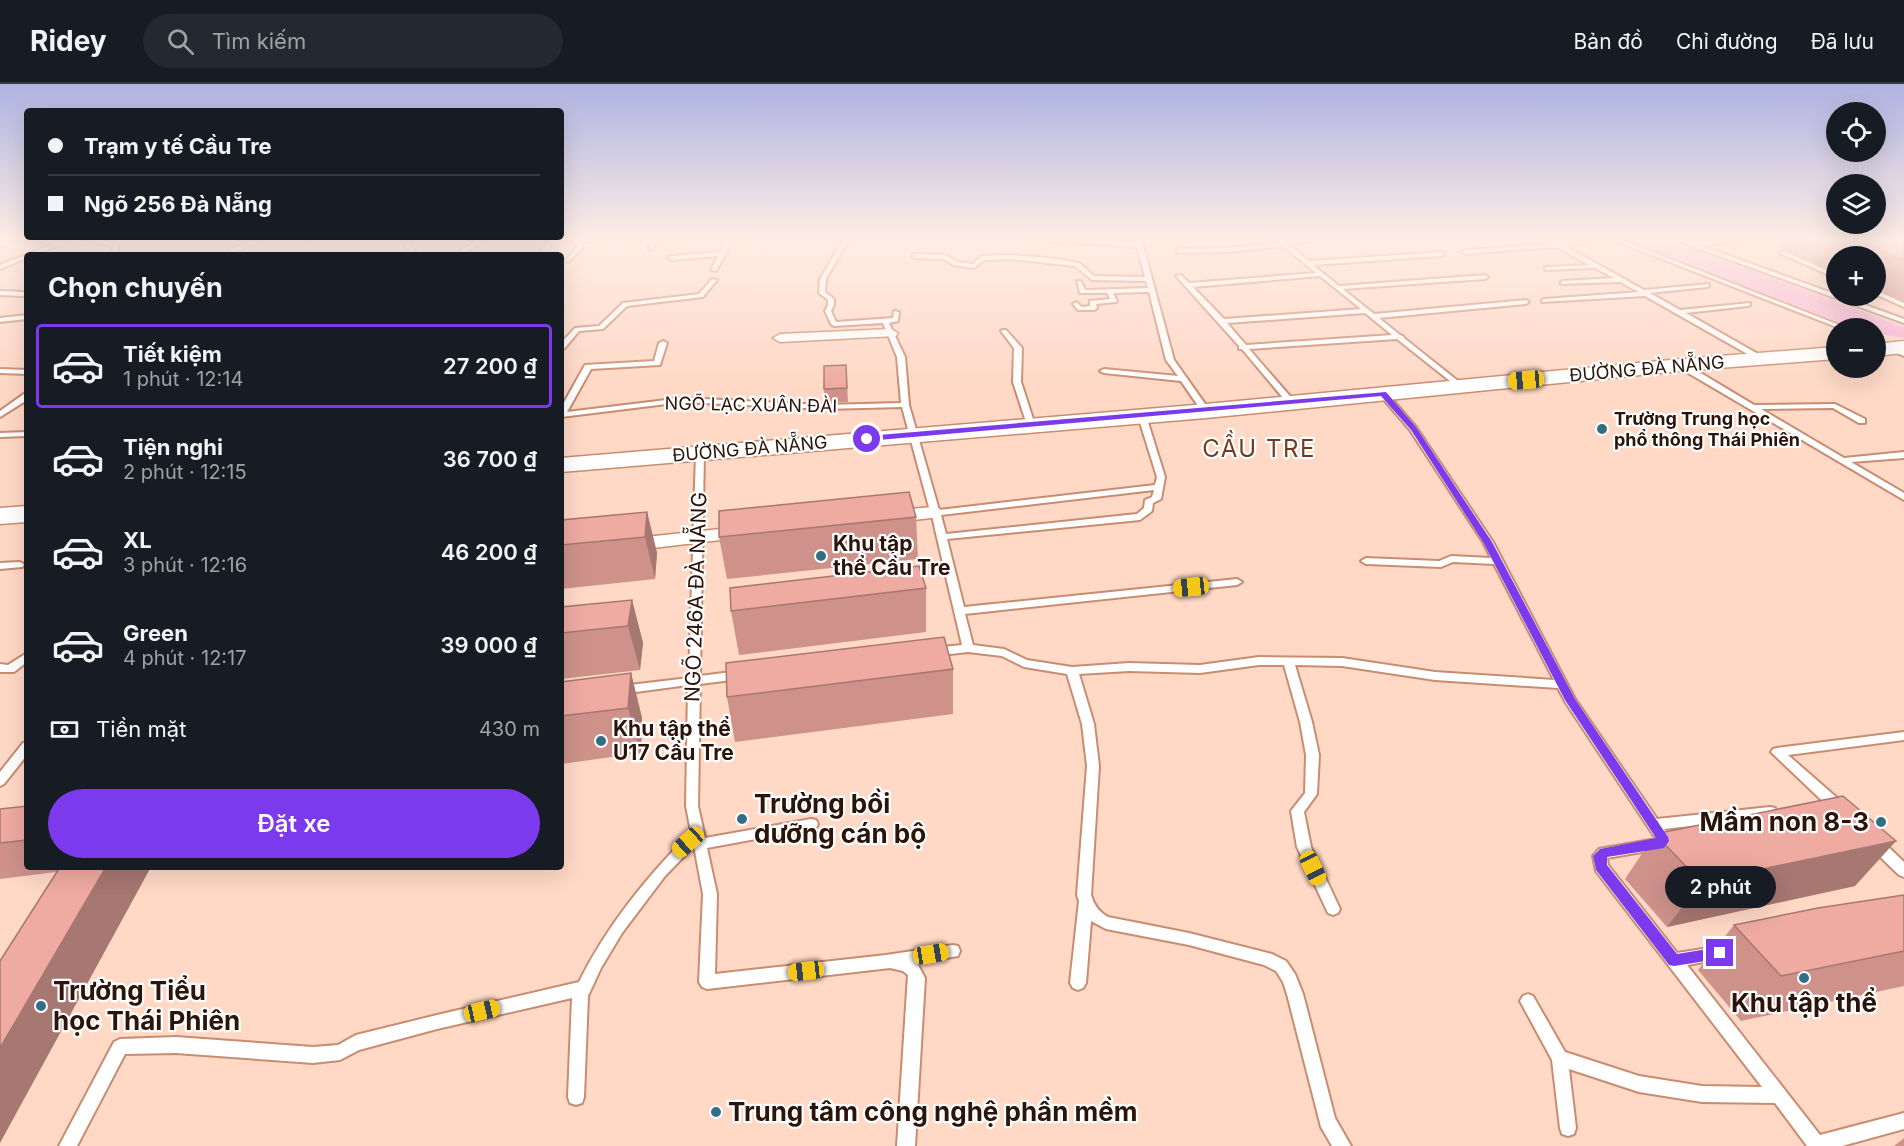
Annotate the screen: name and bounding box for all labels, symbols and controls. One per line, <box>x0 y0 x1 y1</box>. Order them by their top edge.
search box <box>143 14 563 68</box>
text: Ridey <box>30 24 107 58</box>
icon: search <box>164 25 197 58</box>
text: Tìm kiếm <box>212 28 306 54</box>
text: Bản đồ <box>1574 29 1643 54</box>
text: Chỉ đường <box>1676 29 1778 54</box>
text: Đã lưu <box>1811 29 1874 54</box>
map controls <box>1826 102 1886 378</box>
button: locate <box>1826 102 1886 162</box>
text: Trạm y tế Cầu Tre <box>84 133 272 159</box>
button: layers <box>1826 174 1886 234</box>
text: Ngõ 256 Đà Nẵng <box>84 191 272 217</box>
button: + <box>1826 246 1886 306</box>
text: Chọn chuyến <box>48 271 223 304</box>
button: − <box>1826 318 1886 378</box>
icon: car <box>51 339 105 393</box>
text: Tiết kiệm <box>123 341 222 367</box>
street label: ĐƯỜNG ĐÀ NẴNG <box>1568 347 1725 386</box>
text: 27 200 ₫ <box>443 353 537 379</box>
text: 1 phút · 12:14 <box>123 367 243 391</box>
car <box>1507 369 1545 391</box>
street label: NGÕ LẠC XUÂN ĐÀI <box>665 391 838 417</box>
place label: Trường Trung học phổ thông Thái Phiên <box>1614 408 1800 450</box>
marker: Trường Trung học phổ thông Thái Phiên <box>1595 422 1609 436</box>
route start <box>853 425 880 452</box>
street label: ĐƯỜNG ĐÀ NẴNG <box>671 427 828 466</box>
district label: CẦU TRE <box>1202 430 1316 463</box>
icon: car <box>51 432 105 486</box>
text: Tiện nghi <box>123 434 223 460</box>
text: 36 700 ₫ <box>443 446 537 472</box>
text: 2 phút · 12:15 <box>123 460 247 484</box>
street label: NGÕ 246A ĐÀ NẴNG <box>675 491 712 702</box>
icon: car <box>51 525 105 579</box>
text: XL <box>123 527 152 553</box>
place label: Khu tập thể Cầu Tre <box>833 531 950 580</box>
text: 46 200 ₫ <box>441 539 537 565</box>
marker: Khu tập thể Cầu Tre <box>814 549 828 563</box>
text: 3 phút · 12:16 <box>123 553 247 577</box>
car <box>1172 576 1210 598</box>
icon: car <box>51 618 105 672</box>
text: Green <box>123 620 188 646</box>
text: 39 000 ₫ <box>441 632 537 658</box>
text: 4 phút · 12:17 <box>123 646 247 670</box>
icon: cash <box>48 713 81 746</box>
text: Tiền mặt <box>96 716 186 742</box>
place label: Khu tập thể U17 Cầu Tre <box>613 716 734 765</box>
text: 430 m <box>479 717 540 741</box>
marker: Khu tập thể U17 Cầu Tre <box>594 734 608 748</box>
place label: Trường bồi dưỡng cán bộ <box>754 788 926 849</box>
button: Đặt xe <box>48 789 540 858</box>
place label: Mầm non 8-3 <box>1700 806 1869 837</box>
marker: Trường bồi dưỡng cán bộ <box>735 812 749 826</box>
marker: Mầm non 8-3 <box>1874 815 1888 829</box>
car <box>669 823 707 861</box>
car <box>1297 848 1329 888</box>
callout: 2 phút <box>1664 866 1776 908</box>
text: 2 phút <box>1690 875 1751 899</box>
route end <box>1706 939 1733 966</box>
car <box>912 942 950 966</box>
car <box>787 960 825 982</box>
marker: Khu tập thể <box>1797 971 1811 985</box>
place label: Trường Tiểu học Thái Phiên <box>53 975 240 1036</box>
place label: Khu tập thể <box>1731 987 1877 1018</box>
car <box>462 998 502 1024</box>
marker: Trường Tiểu học Thái Phiên <box>34 999 48 1013</box>
place label: Trung tâm công nghệ phần mềm <box>728 1096 1137 1127</box>
marker: Trung tâm công nghệ phần mềm <box>709 1105 723 1119</box>

